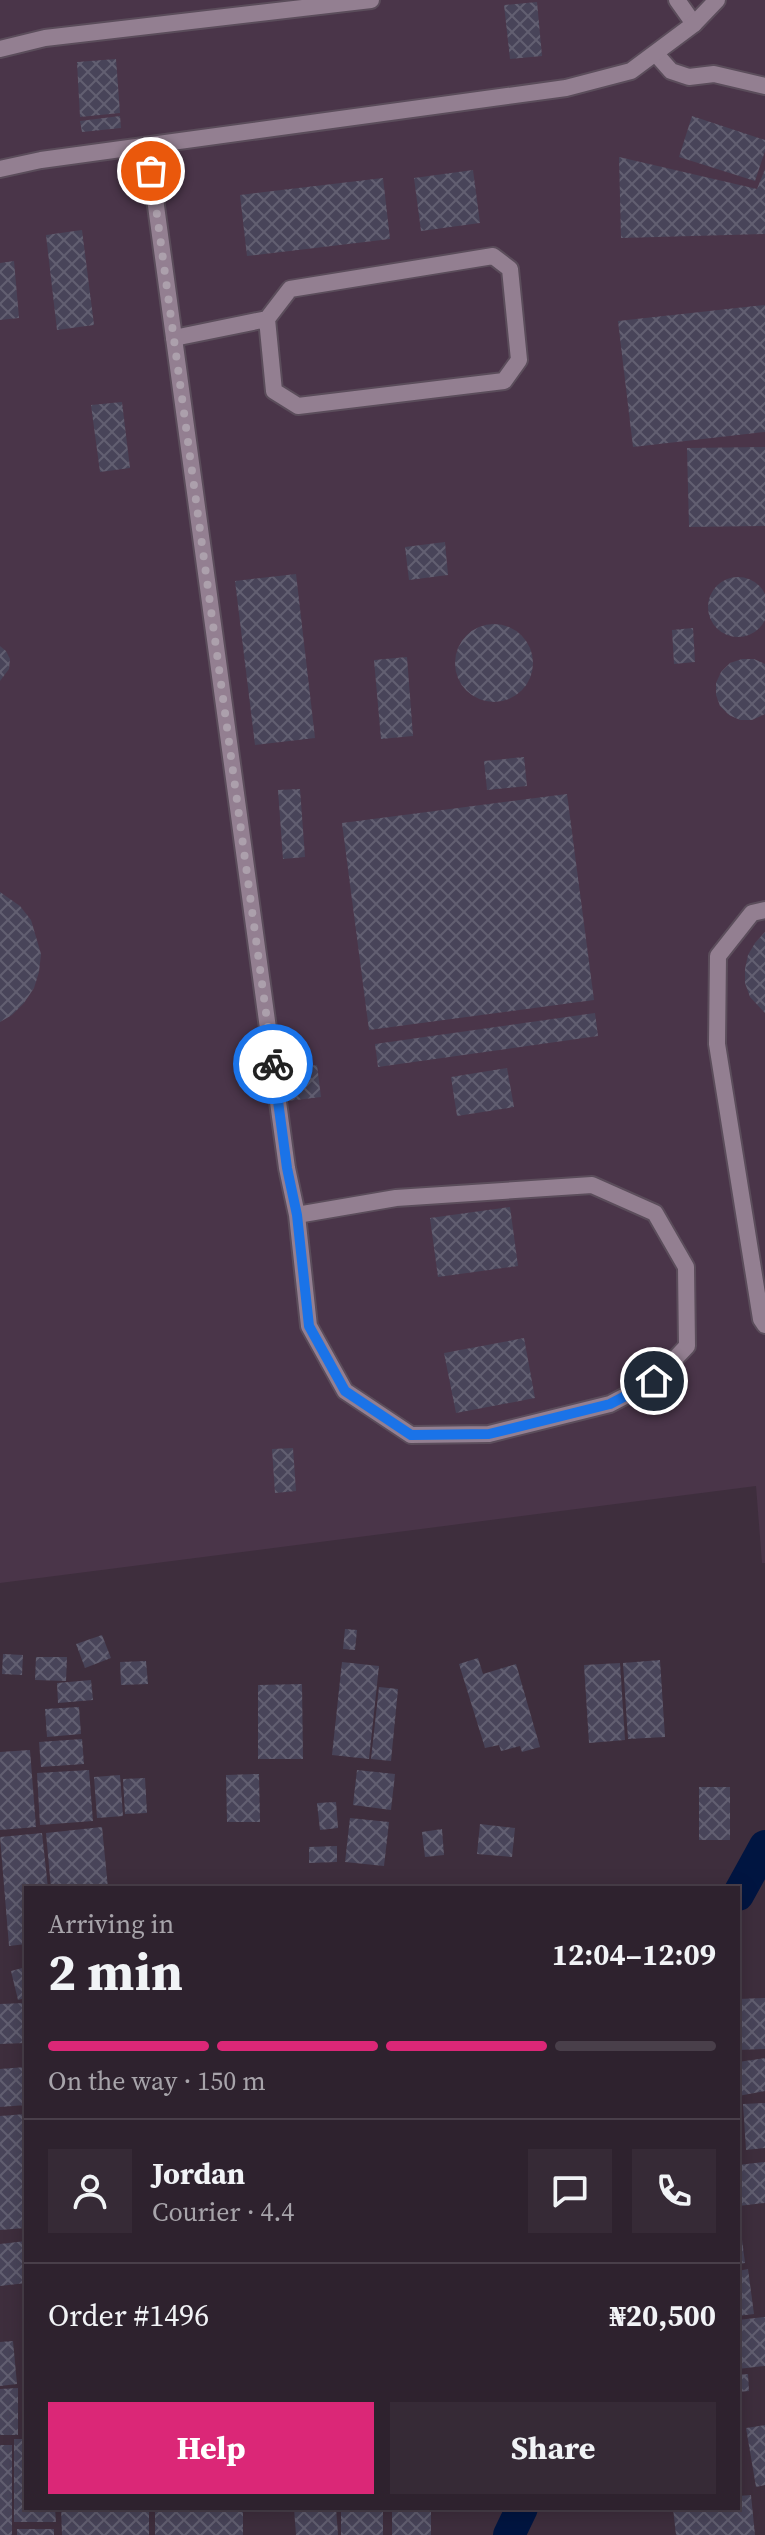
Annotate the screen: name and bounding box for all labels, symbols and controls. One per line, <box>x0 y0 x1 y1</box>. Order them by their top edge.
pin <box>117 137 185 205</box>
icon: bag <box>129 149 173 193</box>
courier <box>233 1024 313 1104</box>
icon: bike <box>251 1042 295 1086</box>
pin <box>620 1347 688 1415</box>
icon: home <box>632 1359 676 1403</box>
text: Arriving in <box>48 1906 174 1942</box>
text: 12:04–12:09 <box>552 1934 716 1975</box>
text: 2 min <box>48 1936 183 2007</box>
text: On the way · 150 m <box>48 2063 266 2099</box>
button: person <box>48 2149 132 2233</box>
button: chat <box>528 2149 612 2233</box>
button: phone <box>632 2149 716 2233</box>
text: Jordan <box>152 2153 245 2194</box>
text: Courier · 4.4 <box>152 2194 294 2230</box>
text: Order #1496 <box>48 2295 209 2336</box>
text: ₦20,500 <box>609 2295 716 2336</box>
button: Help <box>48 2402 374 2494</box>
button: Share <box>390 2402 716 2494</box>

